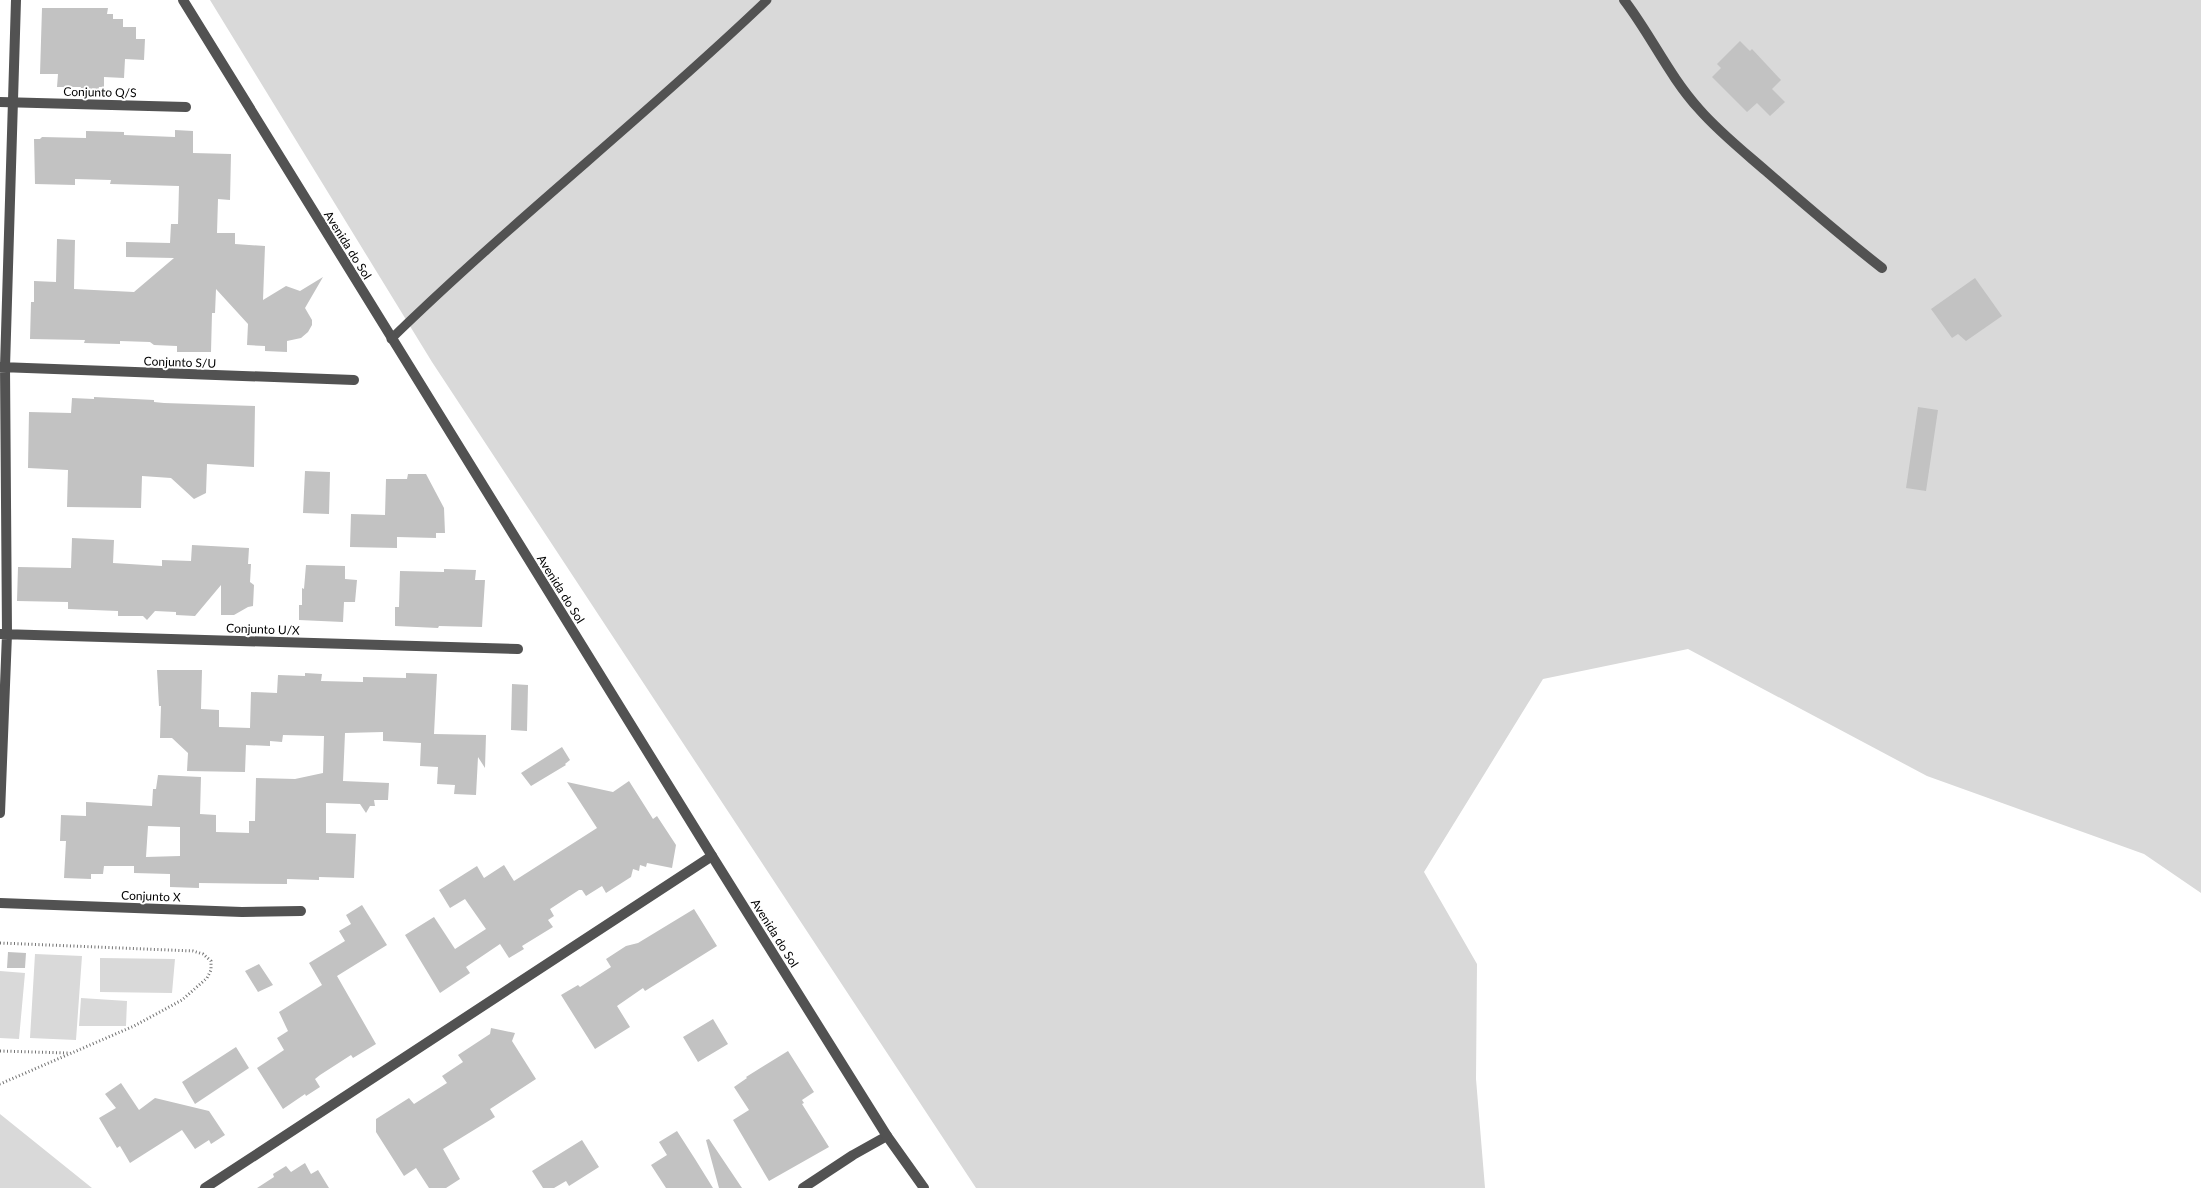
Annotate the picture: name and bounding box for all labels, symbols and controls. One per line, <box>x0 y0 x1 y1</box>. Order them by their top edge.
street label: Conjunto Q/S <box>63 84 137 100</box>
street label: Avenida do Sol <box>321 208 375 282</box>
street label: Conjunto S/U <box>144 353 216 371</box>
street label: Avenida do Sol <box>534 552 588 626</box>
street label: Conjunto U/X <box>226 620 300 638</box>
street label: Conjunto X <box>121 887 181 905</box>
street label: Avenida do Sol <box>748 896 802 970</box>

